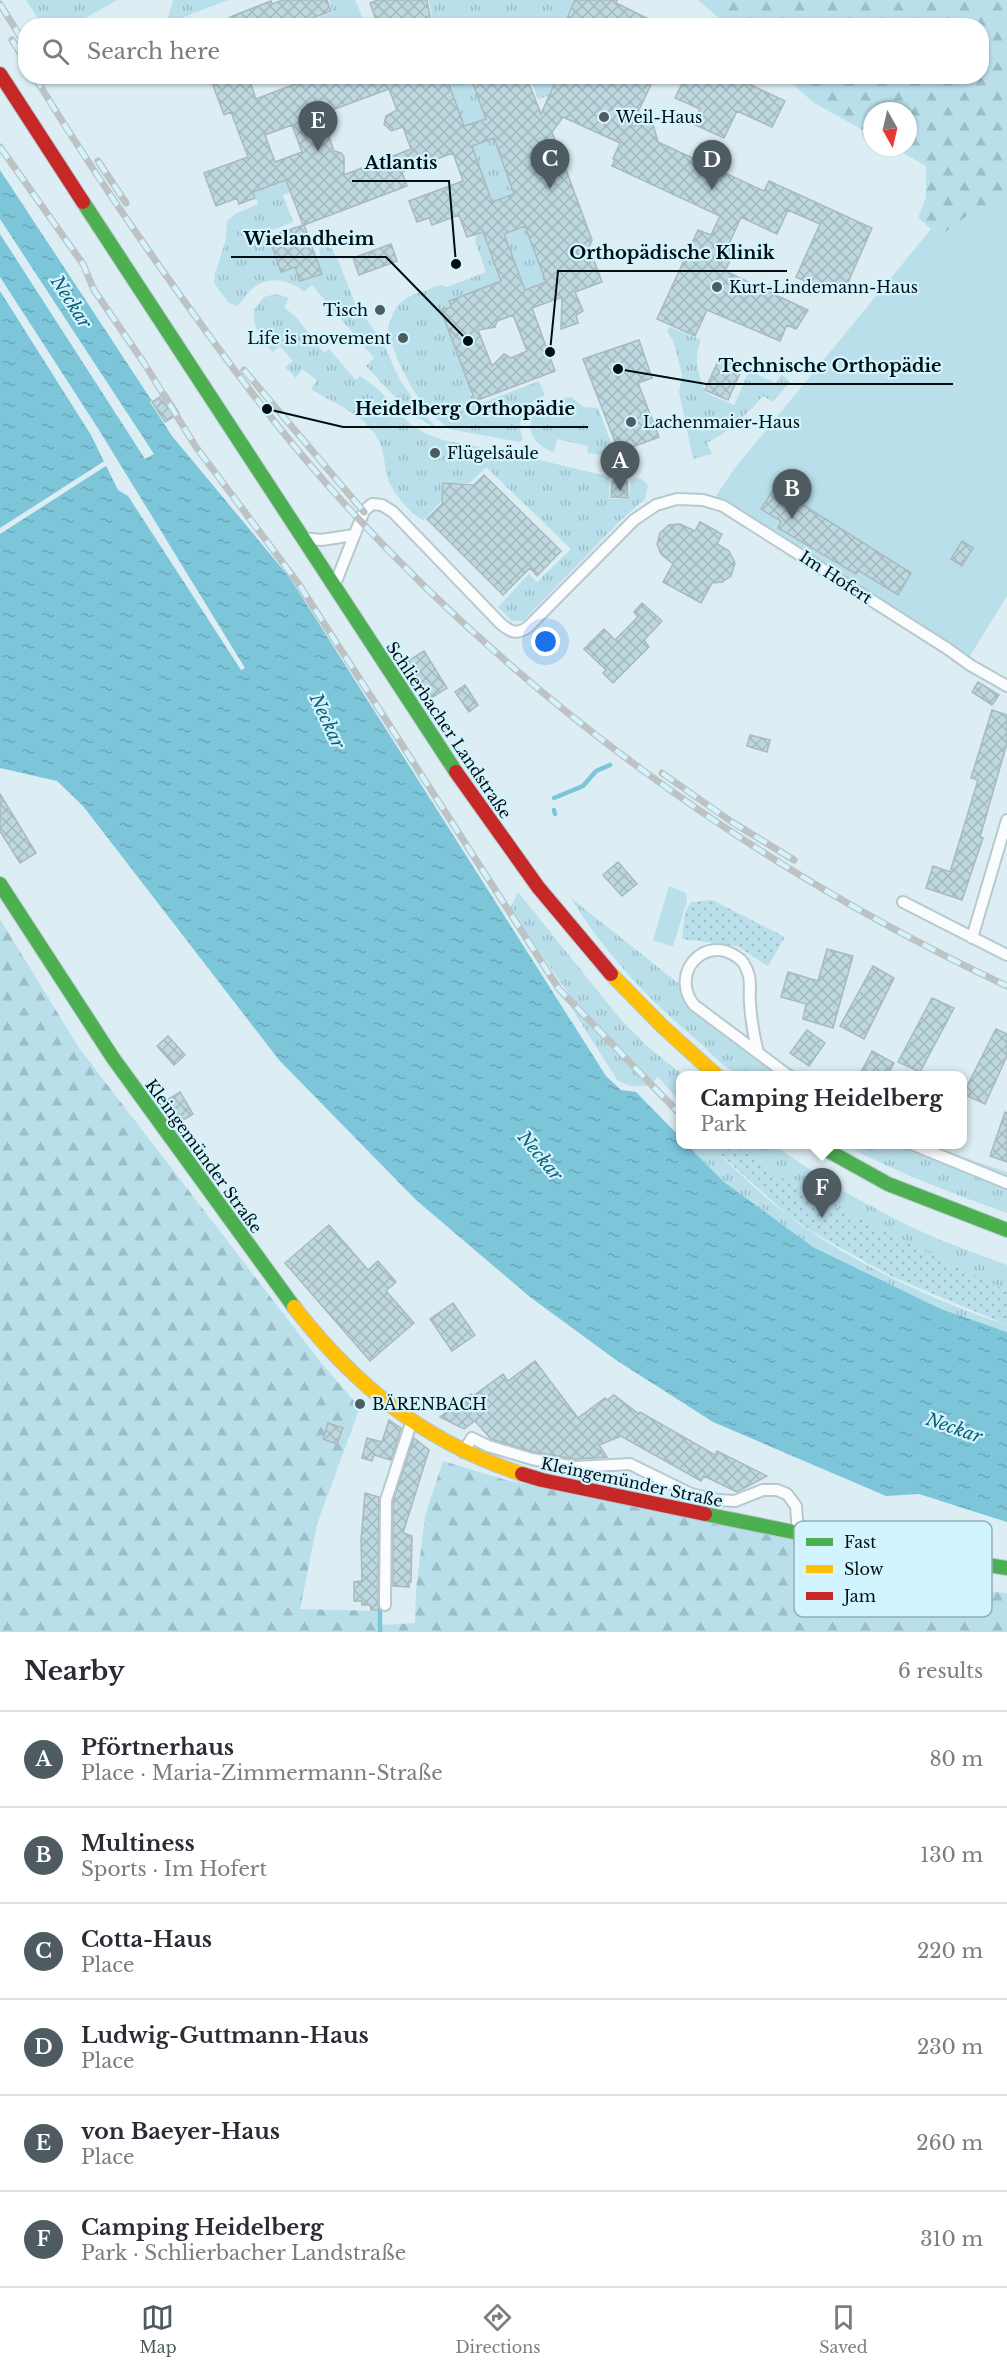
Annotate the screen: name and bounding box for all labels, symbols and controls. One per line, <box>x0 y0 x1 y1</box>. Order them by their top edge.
search box <box>18 18 989 84</box>
icon: search <box>39 35 72 68</box>
text: Search here <box>87 38 220 65</box>
pin: E <box>298 102 338 151</box>
north arrow <box>863 102 917 156</box>
place label: Weil-Haus <box>615 107 702 127</box>
marker: Weil-Haus <box>597 110 611 124</box>
pin: C <box>530 140 570 189</box>
pin: D <box>692 140 732 190</box>
callout: Atlantis <box>352 145 449 181</box>
text: Atlantis <box>364 152 437 174</box>
callout: Wielandheim <box>231 221 386 257</box>
text: Wielandheim <box>243 228 375 250</box>
callout: Orthopädische Klinik <box>558 235 787 271</box>
text: Orthopädische Klinik <box>569 242 776 264</box>
water label: Neckar <box>45 271 97 333</box>
place label: Kurt-Lindemann-Haus <box>729 277 918 297</box>
marker: Kurt-Lindemann-Haus <box>710 280 724 294</box>
place label: Tisch <box>323 300 368 320</box>
marker: Tisch <box>373 303 387 317</box>
place label: Life is movement <box>247 328 391 348</box>
marker: Life is movement <box>396 331 410 345</box>
callout: Technische Orthopädie <box>706 348 953 384</box>
text: Technische Orthopädie <box>718 355 942 377</box>
callout: Heidelberg Orthopädie <box>343 391 588 427</box>
text: Heidelberg Orthopädie <box>355 398 575 420</box>
place label: Lachenmaier-Haus <box>643 412 800 432</box>
marker: Lachenmaier-Haus <box>624 415 638 429</box>
pin: A <box>600 442 640 491</box>
place label: Flügelsäule <box>447 443 539 463</box>
marker: Flügelsäule <box>428 446 442 460</box>
pin: B <box>772 470 812 519</box>
street label: Im Hofert <box>796 546 876 608</box>
your location <box>531 627 560 656</box>
street label: Schlierbacher Landstraße <box>382 638 516 822</box>
water label: Neckar <box>304 689 350 753</box>
popup <box>676 1071 967 1149</box>
street label: Kleingemünder Straße <box>141 1075 267 1237</box>
text: Camping Heidelberg <box>700 1085 943 1112</box>
text: Park <box>700 1112 747 1136</box>
water label: Neckar <box>512 1126 568 1186</box>
pin: F <box>802 1168 842 1218</box>
place label: BÄRENBACH <box>372 1394 487 1414</box>
marker: BÄRENBACH <box>353 1397 367 1411</box>
water label: Neckar <box>922 1408 986 1448</box>
street label: Kleingemünder Straße <box>539 1453 725 1511</box>
legend <box>794 1521 992 1617</box>
text: Fast <box>844 1532 876 1552</box>
text: Slow <box>844 1559 884 1579</box>
text: Jam <box>842 1586 876 1606</box>
text: Nearby <box>24 1655 125 1687</box>
text: 6 results <box>898 1659 983 1683</box>
text: Pförtnerhaus <box>81 1734 234 1761</box>
text: A <box>35 1747 52 1771</box>
text: 80 m <box>929 1747 983 1771</box>
text: Place · Maria-Zimmermann-Straße <box>81 1761 443 1785</box>
text: Multiness <box>81 1830 195 1857</box>
text: B <box>36 1843 51 1867</box>
text: 130 m <box>920 1843 983 1867</box>
text: Sports · Im Hofert <box>81 1857 267 1881</box>
text: Cotta-Haus <box>81 1926 212 1953</box>
text: C <box>35 1939 52 1963</box>
text: 220 m <box>917 1939 983 1963</box>
text: Place <box>81 1953 135 1977</box>
text: Ludwig-Guttmann-Haus <box>81 2022 369 2049</box>
text: D <box>34 2035 53 2059</box>
text: 230 m <box>917 2035 983 2059</box>
text: Place <box>81 2049 135 2073</box>
text: von Baeyer-Haus <box>81 2118 280 2145</box>
text: E <box>36 2131 51 2155</box>
text: 260 m <box>916 2131 983 2155</box>
text: Place <box>81 2145 135 2169</box>
text: Camping Heidelberg <box>81 2214 324 2241</box>
text: F <box>37 2227 50 2251</box>
text: 310 m <box>920 2227 983 2251</box>
text: Park · Schlierbacher Landstraße <box>81 2241 406 2265</box>
tab: Map <box>139 2301 177 2357</box>
tab: Directions <box>455 2301 540 2357</box>
tab: Saved <box>819 2301 868 2357</box>

